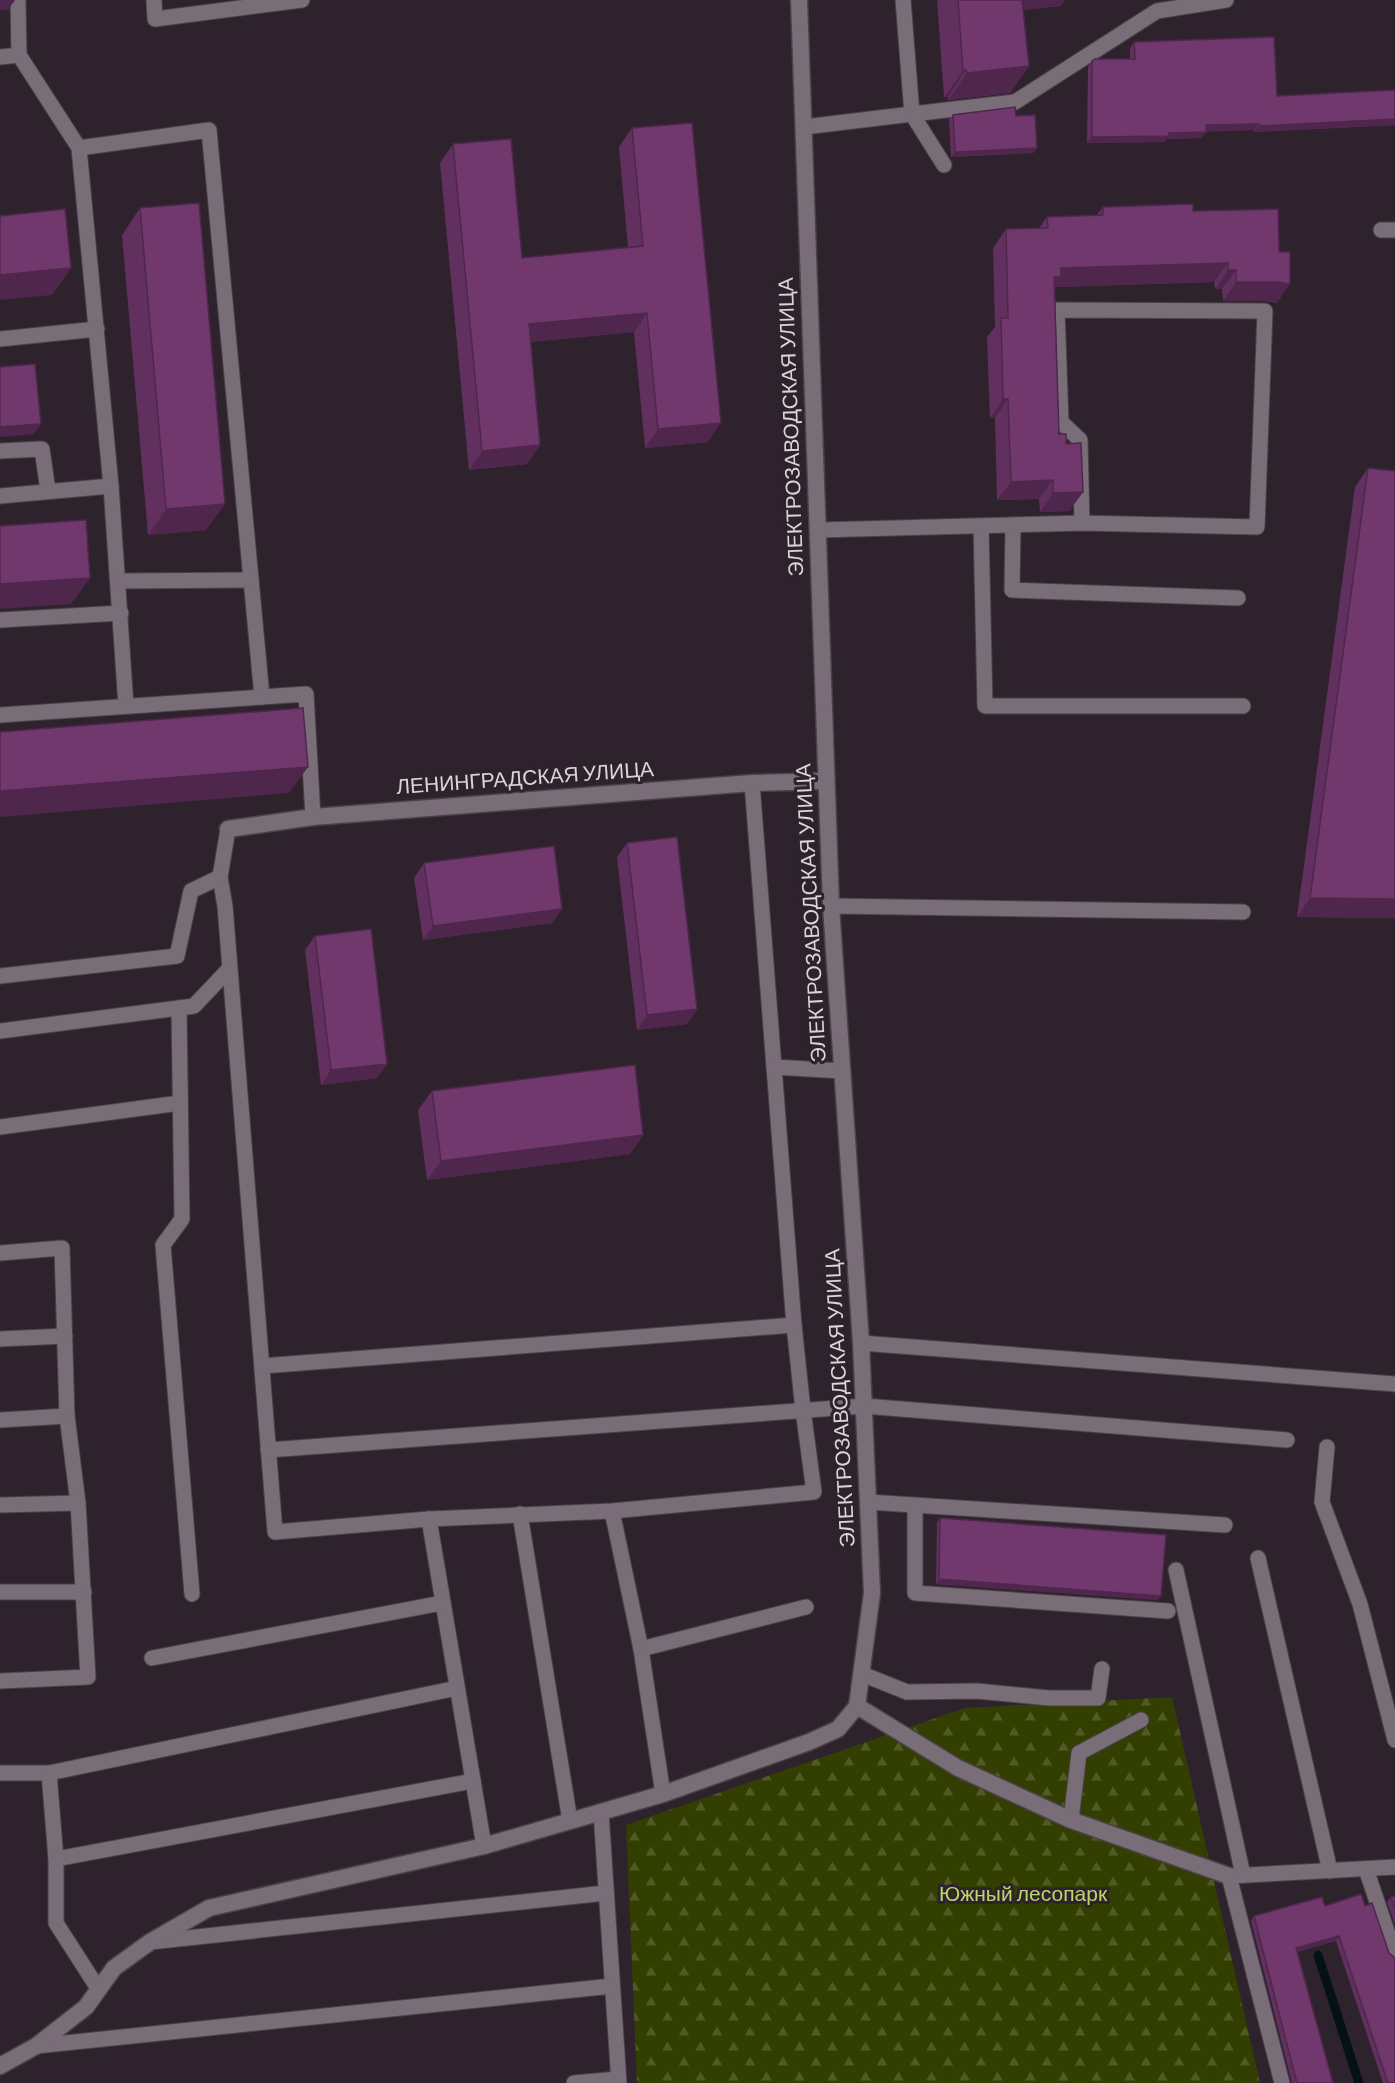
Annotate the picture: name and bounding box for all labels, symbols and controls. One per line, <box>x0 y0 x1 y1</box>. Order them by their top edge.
street label: ЭЛЕКТРОЗАВОДСКАЯ УЛИЦА <box>772 277 807 577</box>
street label: ЛЕНИНГРАДСКАЯ УЛИЦА <box>395 755 654 798</box>
street label: ЭЛЕКТРОЗАВОДСКАЯ УЛИЦА <box>789 763 830 1063</box>
street label: ЭЛЕКТРОЗАВОДСКАЯ УЛИЦА <box>818 1248 859 1548</box>
park label: Южный лесопарк <box>939 1880 1108 1905</box>

